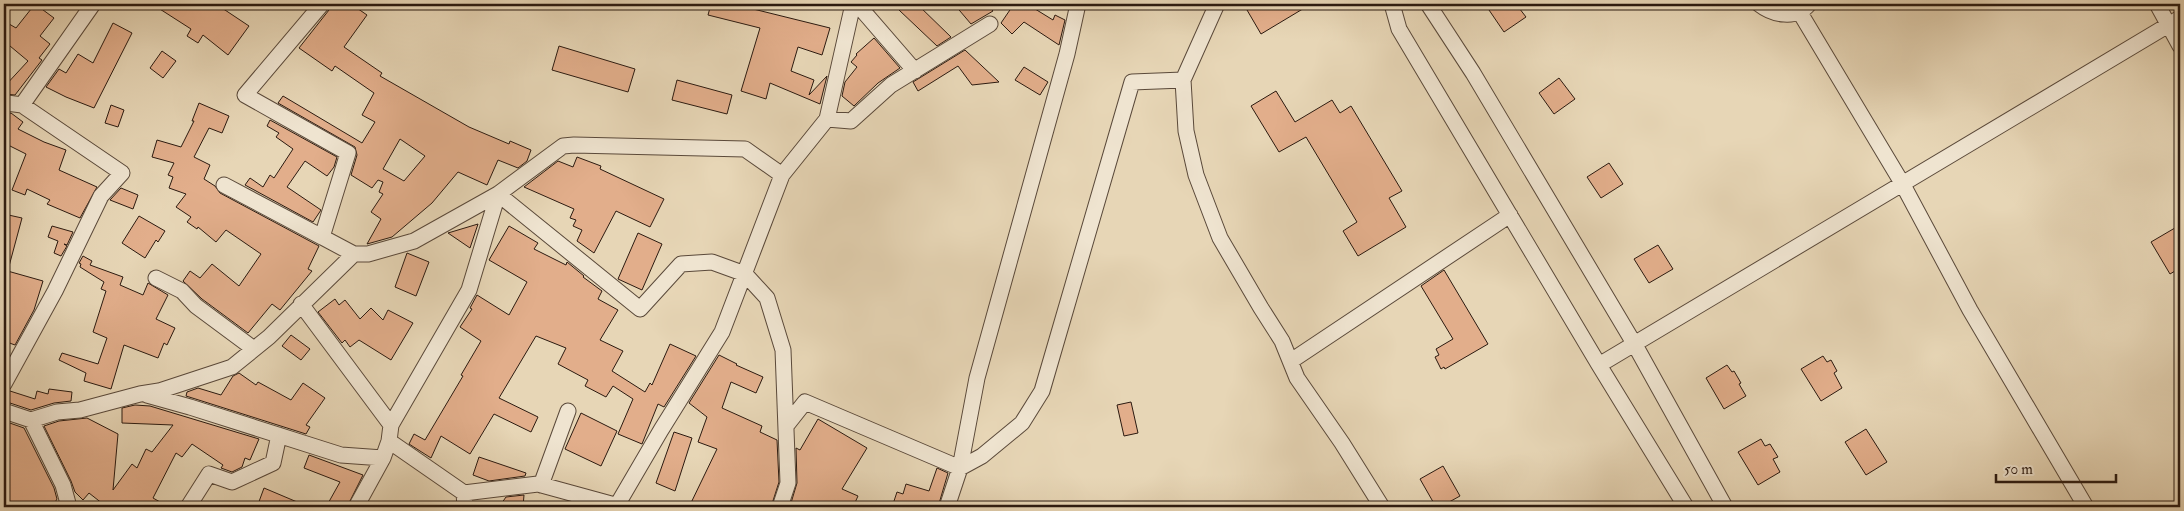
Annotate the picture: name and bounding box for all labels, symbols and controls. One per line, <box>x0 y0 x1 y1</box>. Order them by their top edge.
scale bar <box>1996 451 2116 483</box>
text: 50 m <box>2004 460 2033 479</box>

